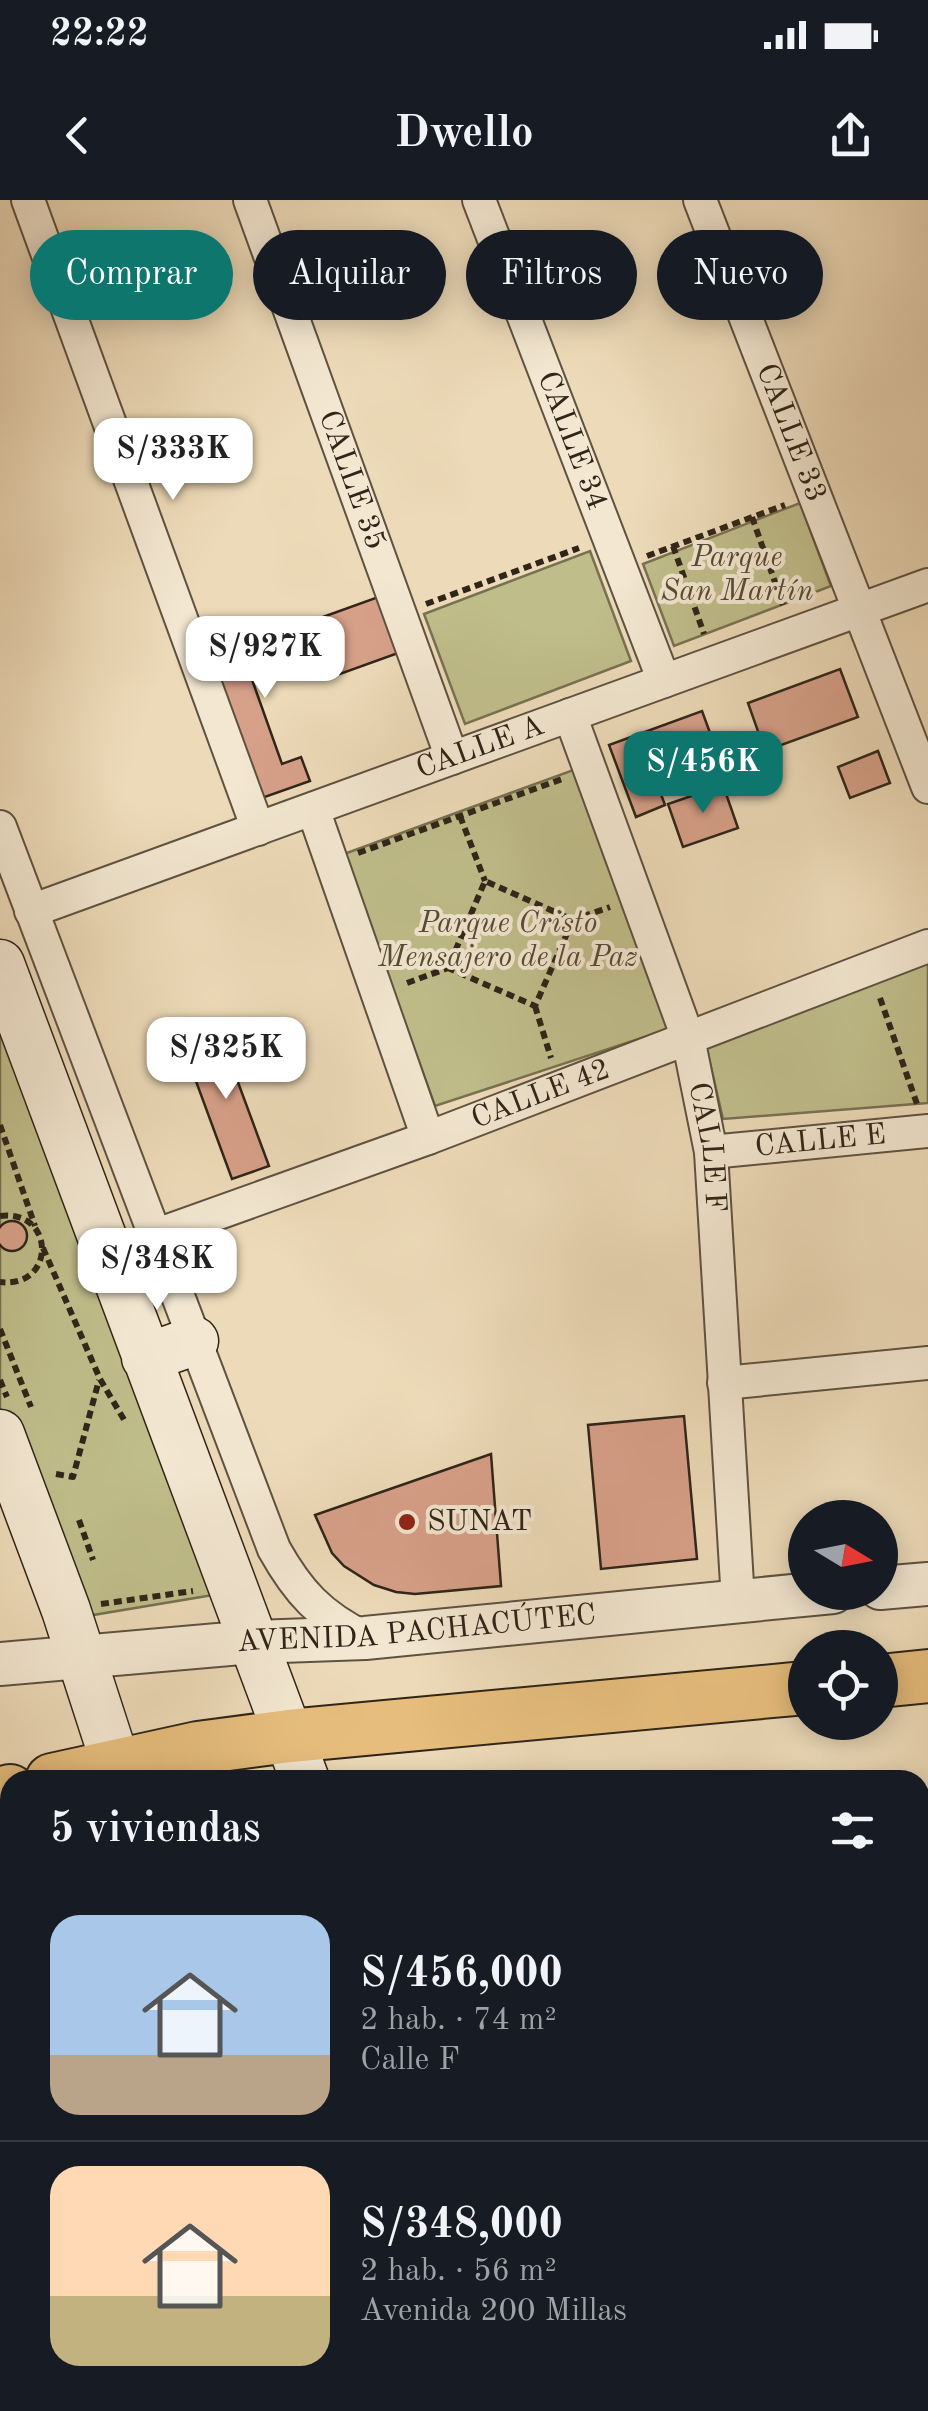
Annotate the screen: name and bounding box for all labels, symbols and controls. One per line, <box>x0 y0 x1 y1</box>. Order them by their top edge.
text: 22:22 <box>50 16 149 54</box>
icon: back <box>50 108 105 163</box>
icon: share <box>823 108 878 163</box>
text: Dwello <box>394 112 534 157</box>
chip: Comprar <box>30 230 233 320</box>
chip: Alquilar <box>253 230 446 320</box>
chip: Filtros <box>466 230 637 320</box>
chip: Nuevo <box>657 230 823 320</box>
street label: CALLE 33 <box>750 360 831 506</box>
street label: CALLE 34 <box>531 367 612 514</box>
street label: CALLE 35 <box>313 407 390 554</box>
pin: S/333K <box>92 418 254 503</box>
text: S/333K <box>116 434 230 466</box>
park label: Parque San Martín <box>661 543 813 607</box>
pin: S/927K <box>184 616 346 701</box>
text: S/927K <box>208 632 322 664</box>
street label: CALLE A <box>412 711 548 785</box>
pin: S/456K <box>622 731 784 816</box>
text: S/456K <box>646 747 760 779</box>
park label: Parque Cristo Mensajero de la Paz <box>377 909 638 973</box>
pin: S/325K <box>145 1017 307 1102</box>
text: S/325K <box>169 1033 283 1065</box>
street label: CALLE 42 <box>468 1055 614 1135</box>
street label: CALLE F <box>682 1080 730 1213</box>
street label: CALLE E <box>754 1120 887 1163</box>
pin: S/348K <box>76 1228 238 1313</box>
text: S/348K <box>100 1244 214 1276</box>
north arrow <box>788 1500 898 1610</box>
map controls <box>788 1500 898 1740</box>
place label: SUNAT <box>427 1507 532 1537</box>
marker: SUNAT <box>396 1511 418 1533</box>
street label: AVENIDA PACHACÚTEC <box>236 1600 597 1658</box>
button: locate <box>788 1630 898 1740</box>
icon: filters <box>825 1803 880 1858</box>
text: 5 viviendas <box>50 1809 261 1851</box>
text: S/456,000 <box>360 1954 563 1996</box>
icon: home <box>130 1955 250 2075</box>
text: 2 hab. · 74 m² <box>360 2005 557 2037</box>
text: Calle F <box>360 2045 460 2077</box>
text: S/348,000 <box>360 2205 563 2247</box>
icon: home <box>130 2206 250 2326</box>
text: 2 hab. · 56 m² <box>360 2256 557 2288</box>
text: Avenida 200 Millas <box>360 2296 627 2328</box>

